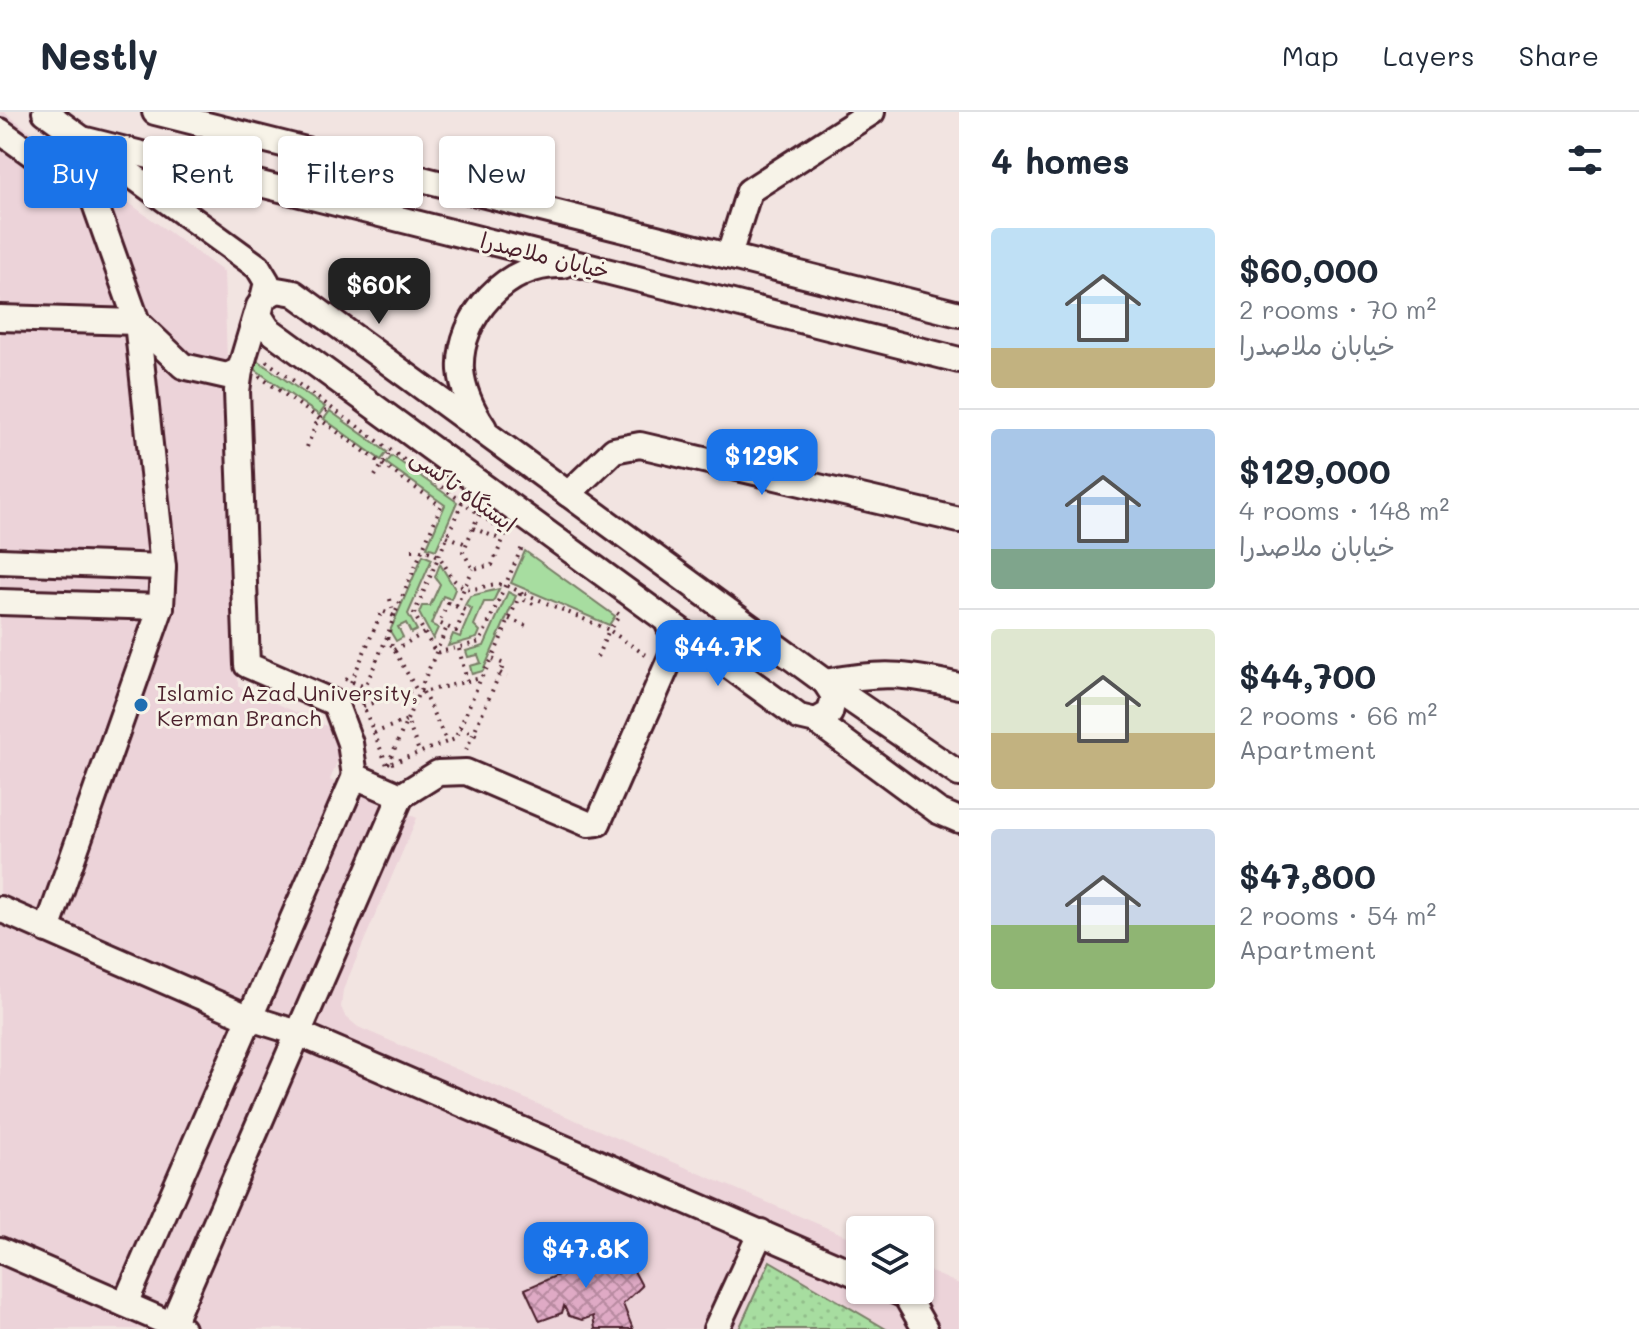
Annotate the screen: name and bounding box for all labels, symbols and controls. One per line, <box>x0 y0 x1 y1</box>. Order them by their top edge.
text: Nestly <box>40 30 158 80</box>
text: Map <box>1282 37 1339 73</box>
text: Layers <box>1383 37 1475 73</box>
text: Share <box>1519 37 1599 73</box>
chip: Buy <box>24 136 127 208</box>
chip: Rent <box>143 136 262 208</box>
chip: Filters <box>278 136 423 208</box>
chip: New <box>439 136 555 208</box>
text: 4 homes <box>991 138 1130 183</box>
icon: filters <box>1563 138 1607 182</box>
street label: خیابان ملاصدرا <box>477 225 613 285</box>
text: $60,000 <box>1239 247 1378 292</box>
pin: $60K <box>332 258 426 326</box>
icon: home <box>1055 260 1151 356</box>
text: $60K <box>346 267 412 301</box>
text: 2 rooms · 70 m² <box>1239 292 1436 326</box>
text: خیابان ملاصدرا <box>1239 328 1395 362</box>
pin: $129K <box>706 429 818 497</box>
text: $129K <box>725 438 799 472</box>
street label: ایستگاه تاکسی <box>405 442 523 539</box>
text: $129,000 <box>1239 448 1391 493</box>
icon: home <box>1055 461 1151 557</box>
text: 4 rooms · 148 m² <box>1239 493 1449 527</box>
text: خیابان ملاصدرا <box>1239 529 1395 563</box>
pin: $44.7K <box>653 620 783 688</box>
text: $44.7K <box>674 629 762 663</box>
text: $44,700 <box>1239 653 1376 698</box>
icon: home <box>1055 661 1151 757</box>
place label: Islamic Azad University, Kerman Branch <box>157 678 418 732</box>
marker: Islamic Azad University, Kerman Branch <box>132 696 150 714</box>
text: 2 rooms · 66 m² <box>1239 698 1437 732</box>
text: Apartment <box>1239 732 1376 766</box>
text: $47,800 <box>1239 853 1376 898</box>
icon: home <box>1055 861 1151 957</box>
text: 2 rooms · 54 m² <box>1239 898 1436 932</box>
text: Apartment <box>1239 932 1376 966</box>
map controls <box>846 1216 934 1304</box>
button: layers <box>846 1216 934 1304</box>
pin: $47.8K <box>521 1222 651 1290</box>
text: $47.8K <box>542 1231 630 1265</box>

